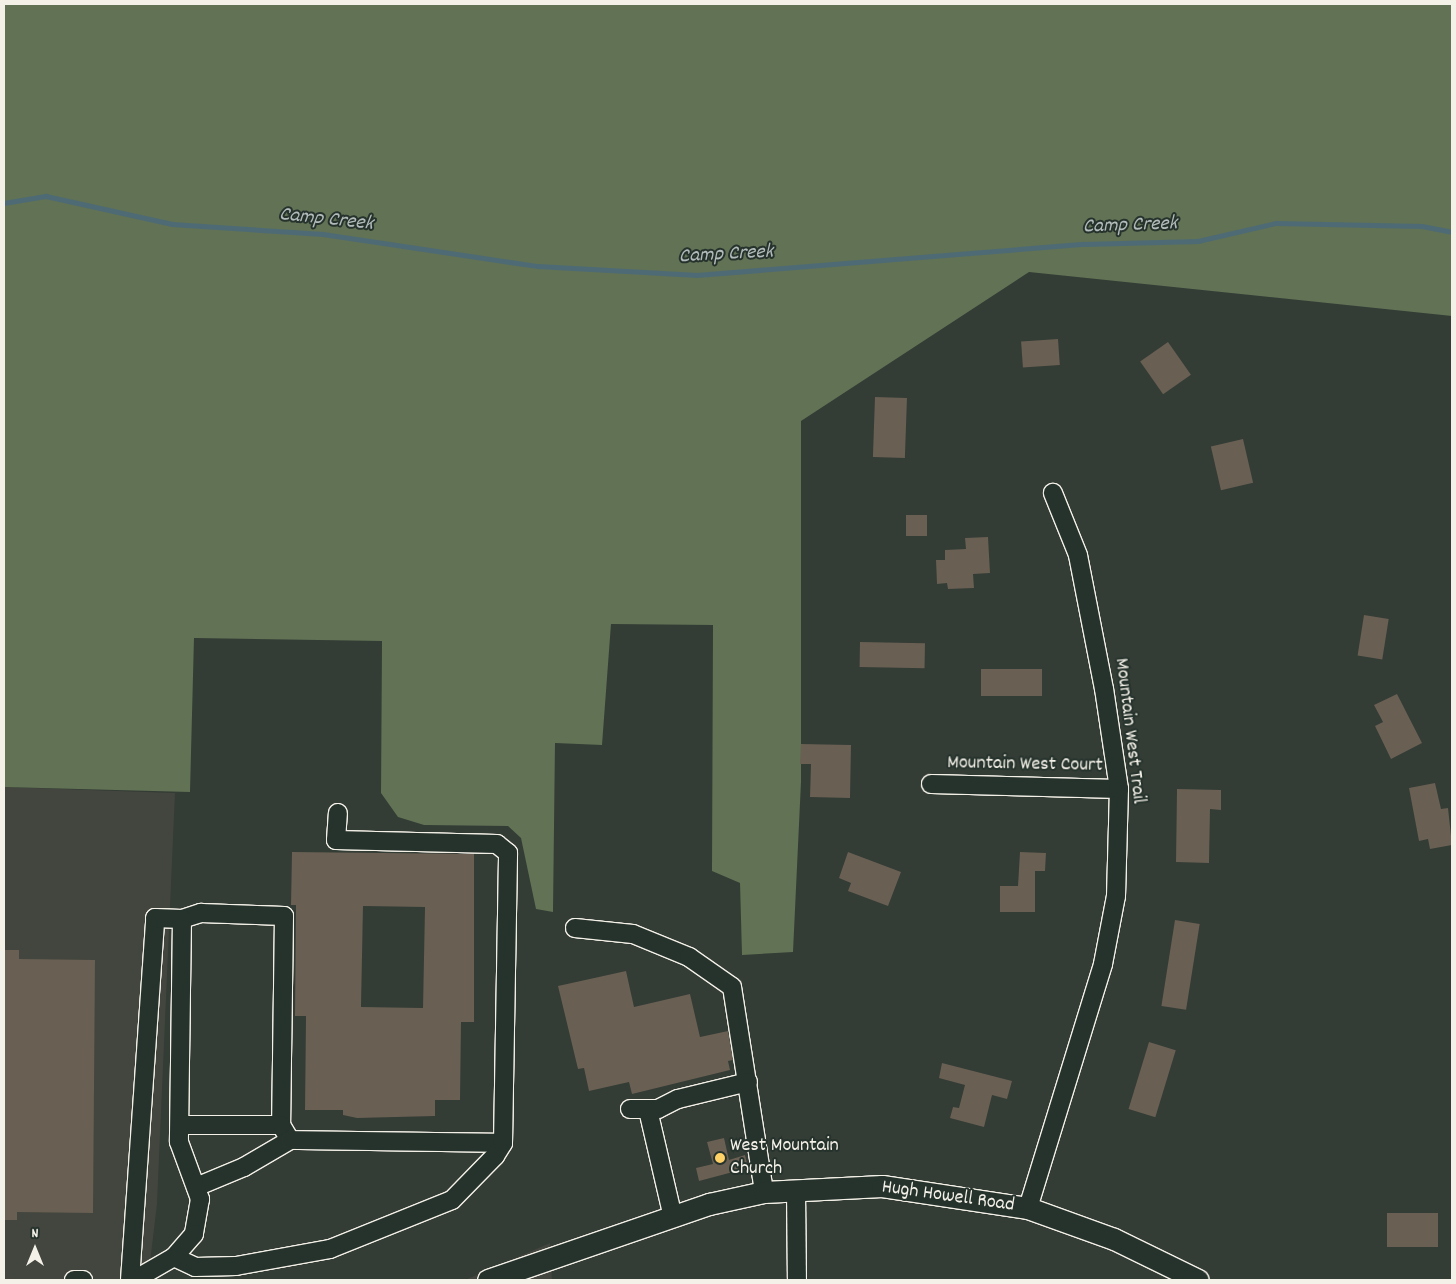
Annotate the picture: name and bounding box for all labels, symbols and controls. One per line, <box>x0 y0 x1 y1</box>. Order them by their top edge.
water label: Camp Creek <box>278 203 374 237</box>
water label: Camp Creek <box>1082 212 1178 240</box>
water label: Camp Creek <box>678 240 774 270</box>
street label: Mountain West Trail <box>1108 657 1150 805</box>
street label: Mountain West Court <box>947 752 1103 778</box>
place label: West Mountain Church <box>730 1134 839 1181</box>
marker: West Mountain Church <box>714 1152 726 1164</box>
street label: Hugh Howell Road <box>880 1176 1016 1218</box>
north arrow <box>10 1224 60 1274</box>
text: N <box>32 1224 38 1244</box>

